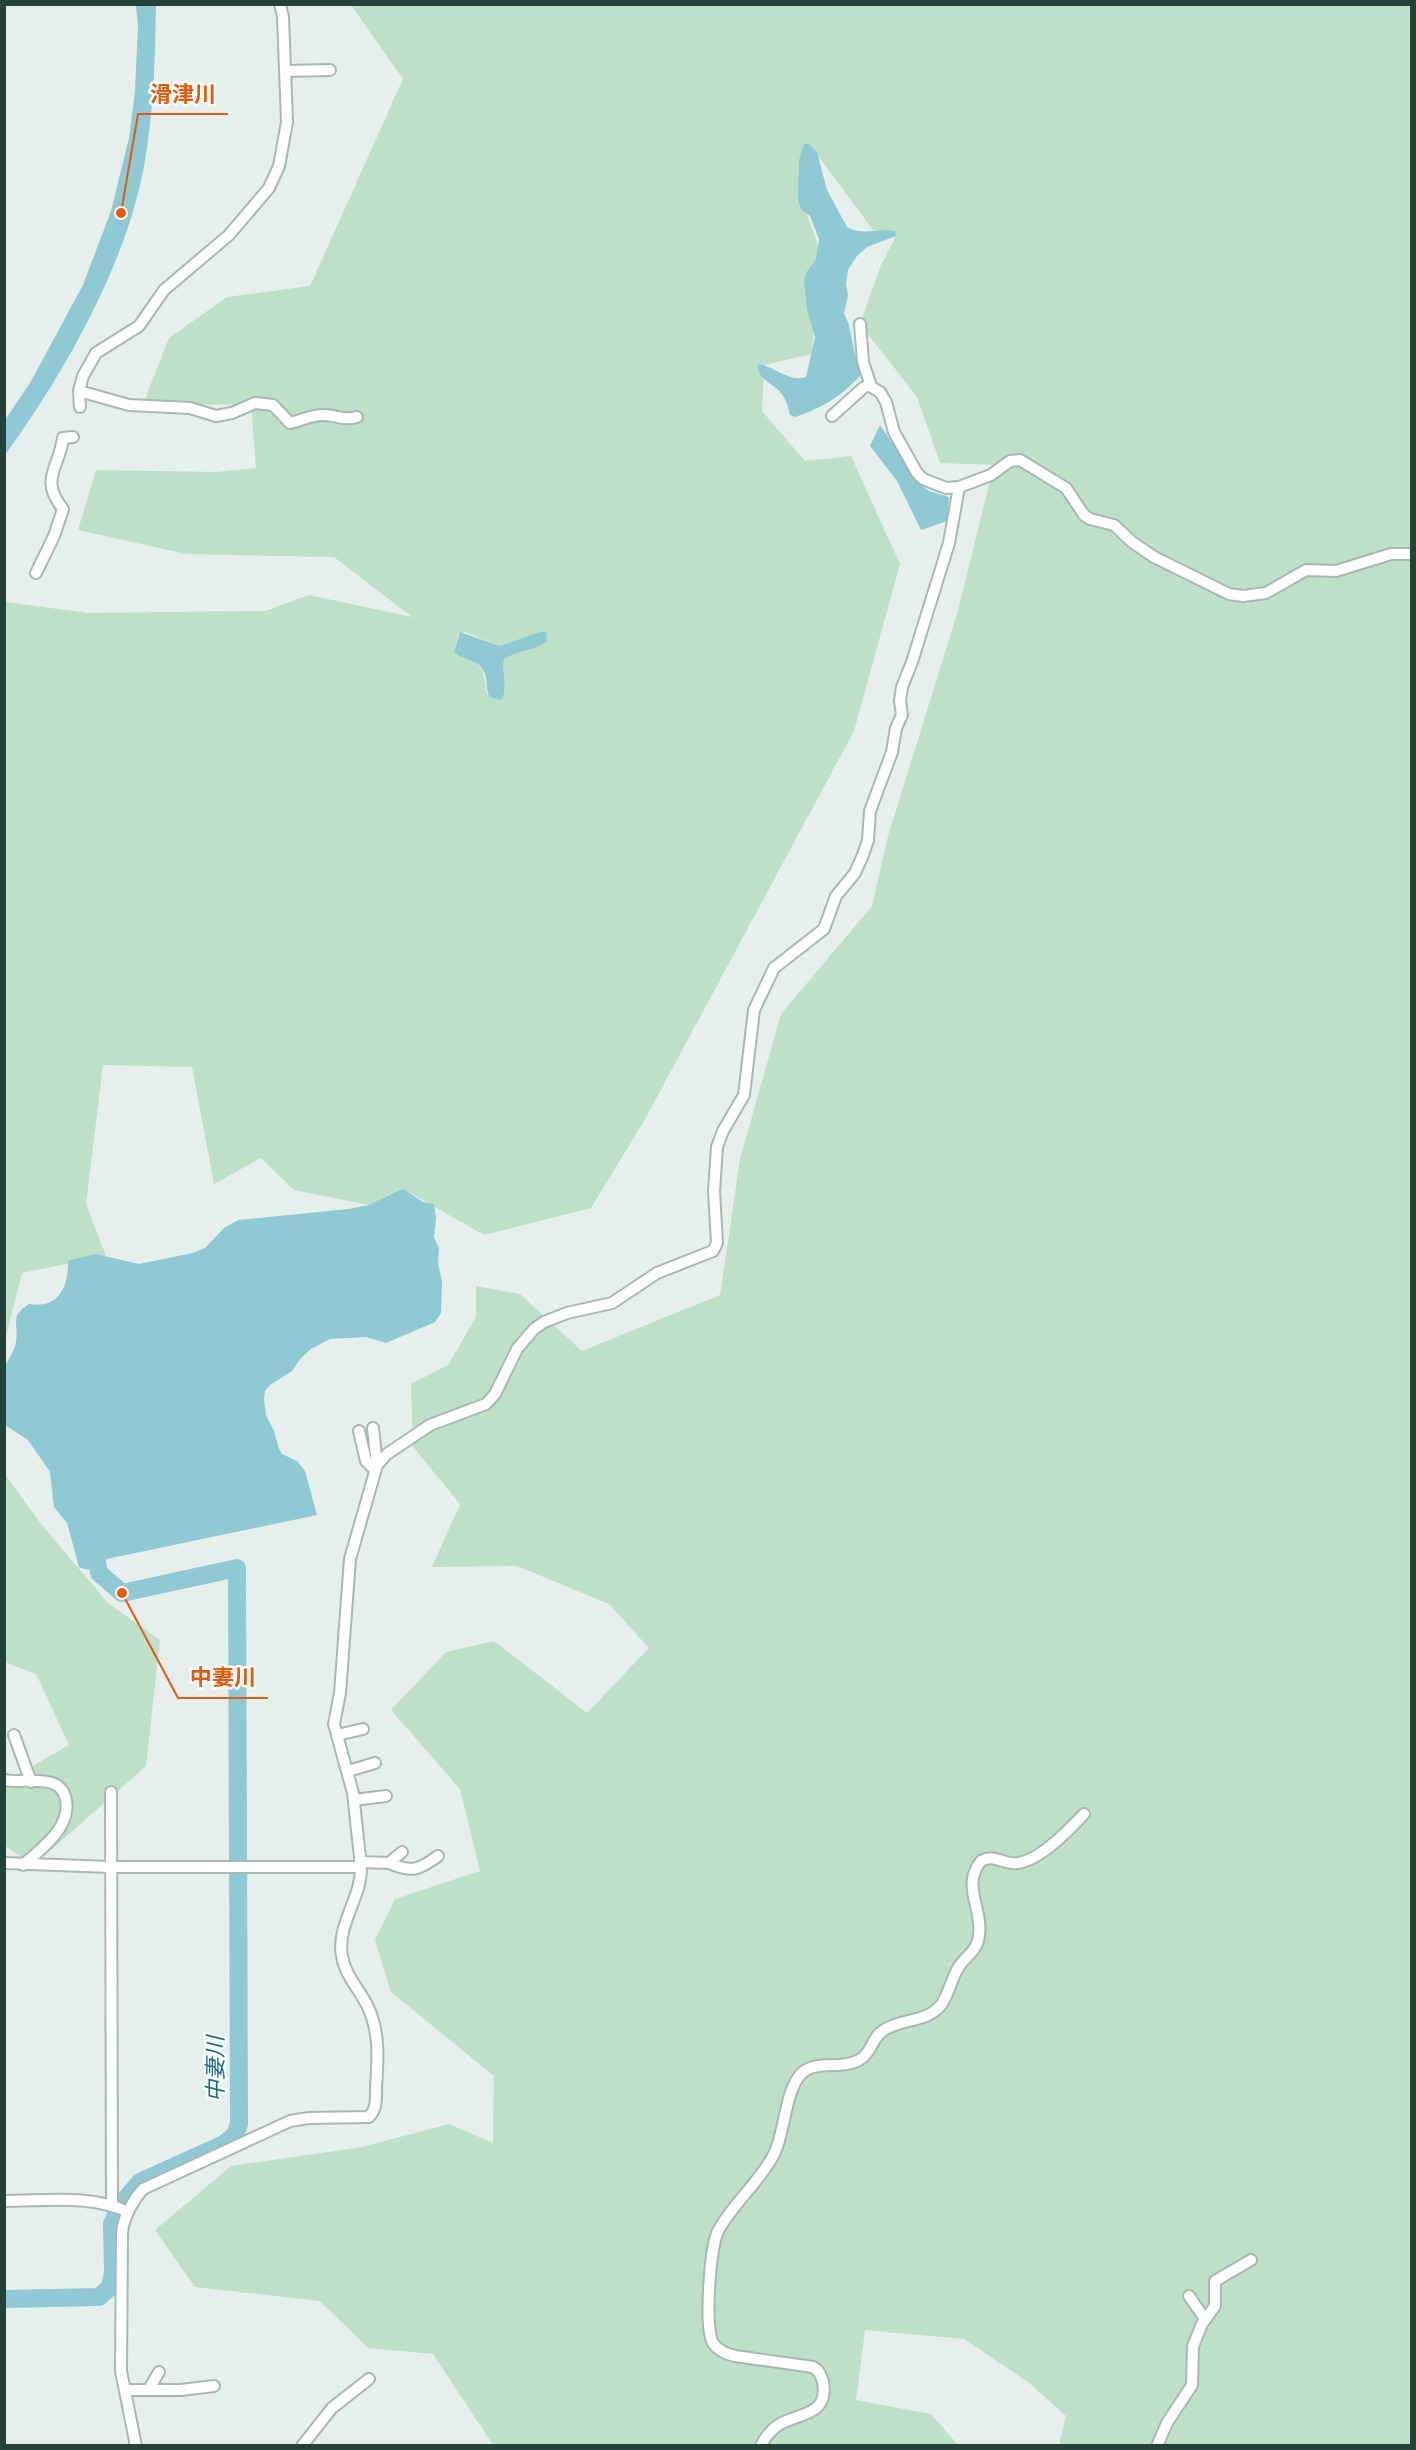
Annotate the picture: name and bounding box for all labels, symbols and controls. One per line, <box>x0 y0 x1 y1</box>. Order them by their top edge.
callout: 滑津川 <box>138 74 228 114</box>
text: 滑津川 <box>150 81 216 107</box>
callout: 中妻川 <box>178 1658 268 1698</box>
text: 中妻川 <box>190 1664 256 1690</box>
water label: 中妻川 <box>202 2034 228 2102</box>

